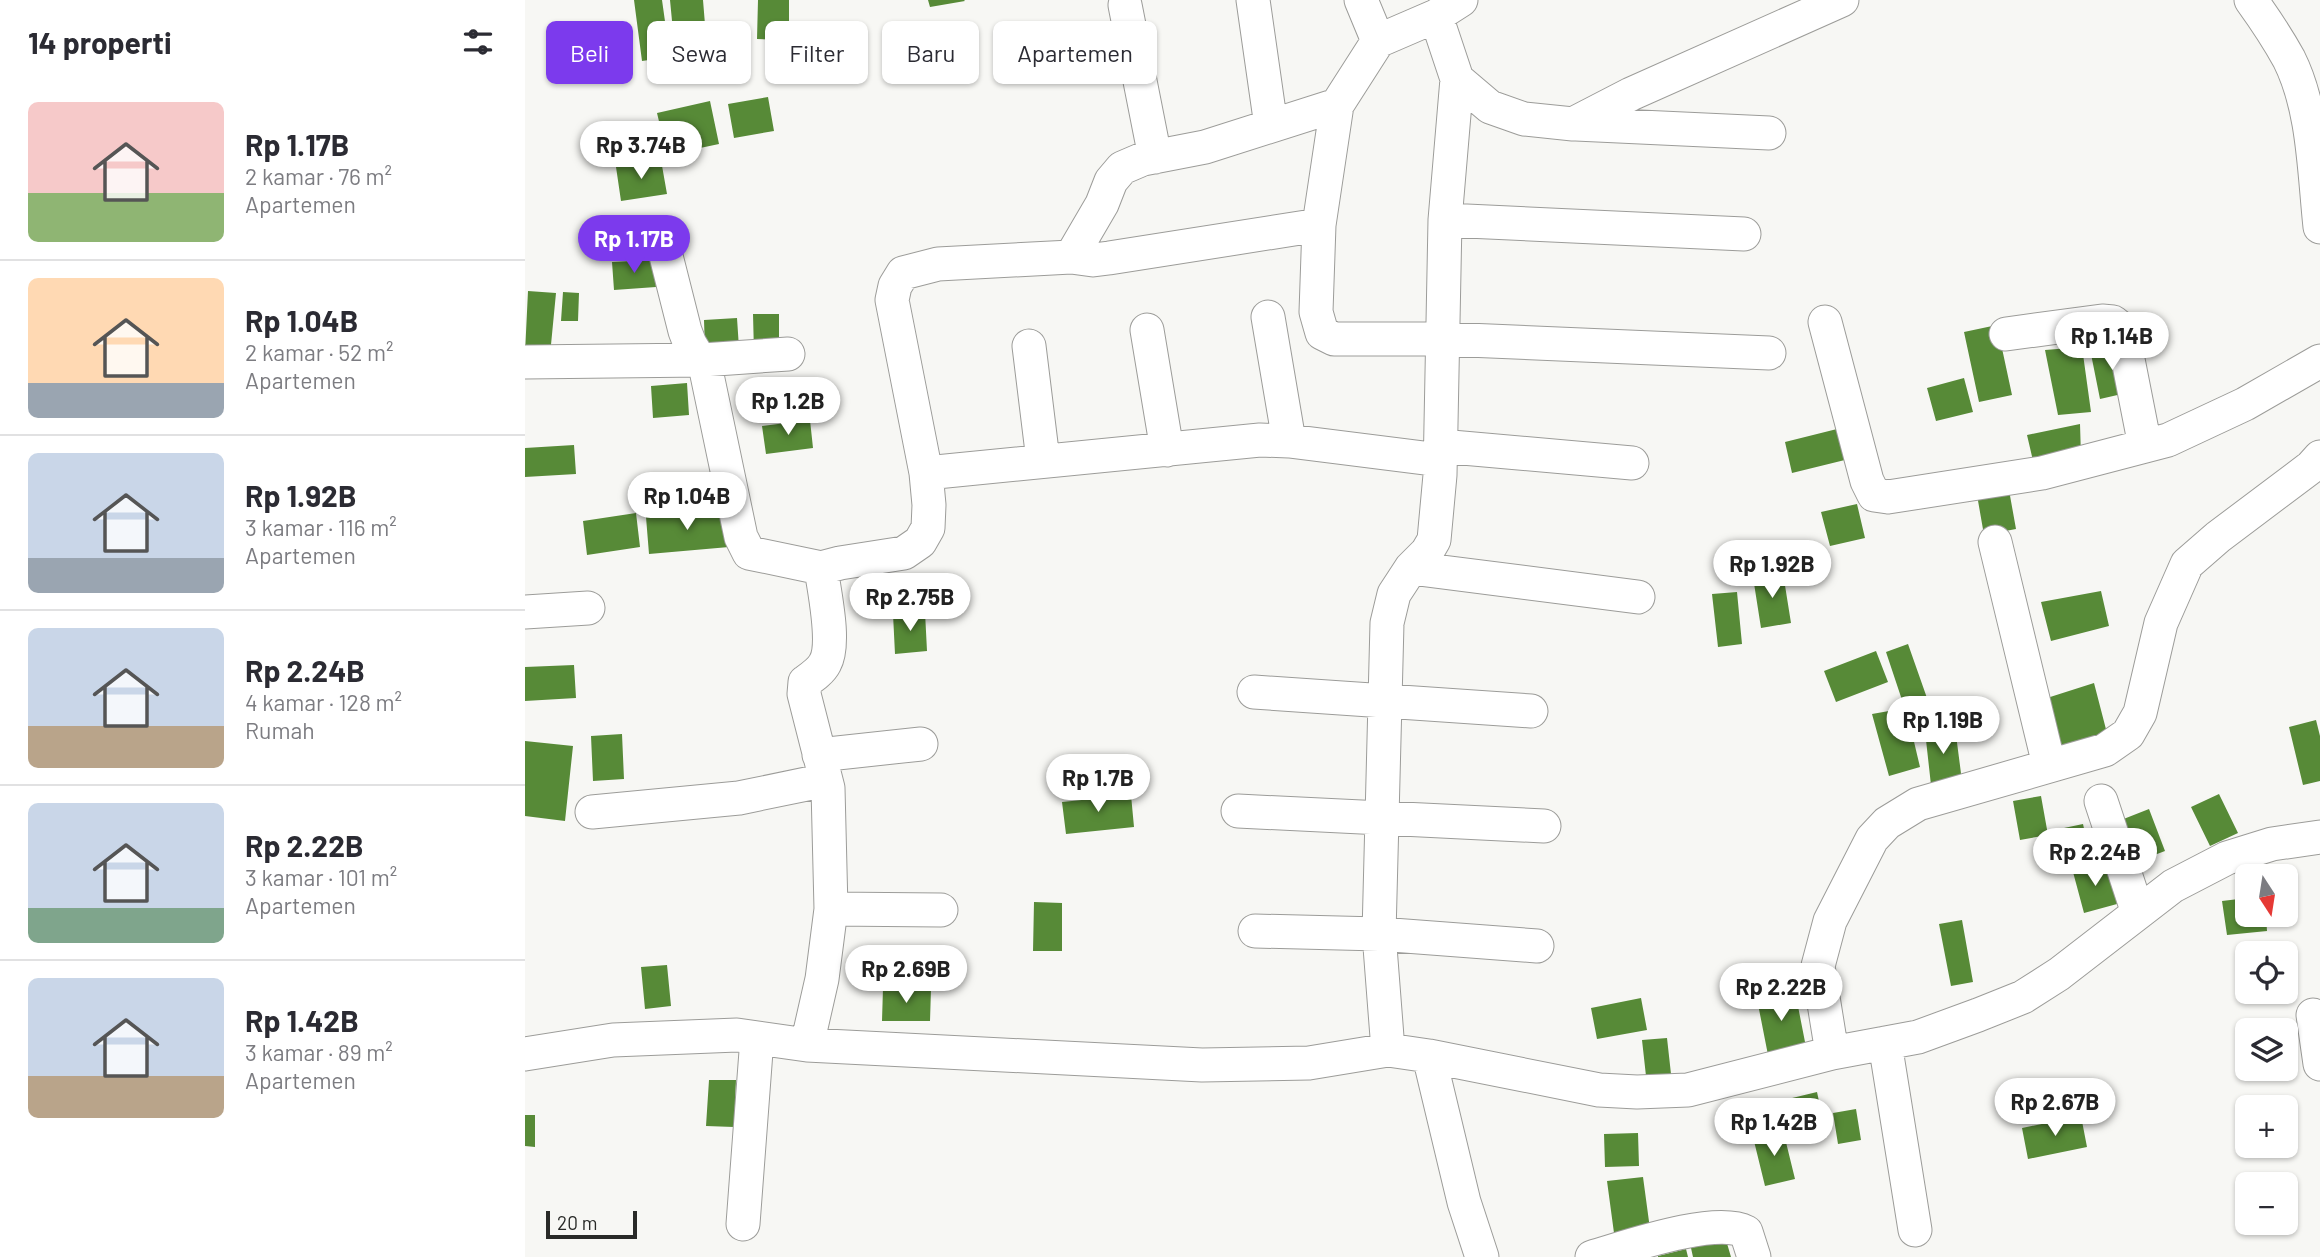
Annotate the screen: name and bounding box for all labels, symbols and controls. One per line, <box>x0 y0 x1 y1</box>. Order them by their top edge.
chip: Beli <box>546 21 633 84</box>
chip: Sewa <box>647 21 751 84</box>
chip: Filter <box>765 21 868 84</box>
chip: Baru <box>882 21 979 84</box>
chip: Apartemen <box>993 21 1157 84</box>
icon: filters <box>459 23 497 61</box>
text: 14 properti <box>28 24 172 60</box>
pin: Rp 3.74B <box>569 122 713 181</box>
text: Rp 1.17B <box>245 126 349 162</box>
icon: home <box>84 130 168 214</box>
text: Rp 3.74B <box>596 130 686 158</box>
text: 2 kamar · 76 m² <box>245 162 392 190</box>
text: Apartemen <box>245 190 356 218</box>
pin: Rp 1.17B <box>562 216 706 275</box>
text: Rp 1.17B <box>594 224 674 252</box>
text: Rp 1.04B <box>245 302 358 338</box>
icon: home <box>84 306 168 390</box>
pin: Rp 1.14B <box>2040 312 2184 372</box>
text: Rp 1.14B <box>2071 321 2153 349</box>
text: 2 kamar · 52 m² <box>245 338 393 366</box>
text: Apartemen <box>245 366 356 394</box>
pin: Rp 1.2B <box>723 378 853 437</box>
text: Rp 1.2B <box>751 386 825 414</box>
pin: Rp 1.04B <box>615 472 759 532</box>
text: Rp 1.92B <box>245 477 357 513</box>
icon: home <box>84 481 168 565</box>
text: Rp 1.04B <box>644 481 730 509</box>
text: 3 kamar · 116 m² <box>245 513 397 541</box>
pin: Rp 1.92B <box>1700 540 1844 600</box>
text: Apartemen <box>245 541 356 569</box>
text: Rp 1.92B <box>1729 549 1815 577</box>
pin: Rp 2.75B <box>838 574 982 633</box>
text: Rp 2.75B <box>866 582 954 610</box>
text: Rp 2.24B <box>245 652 365 688</box>
icon: home <box>84 656 168 740</box>
text: 4 kamar · 128 m² <box>245 688 402 716</box>
pin: Rp 1.19B <box>1871 696 2015 756</box>
text: Rp 1.19B <box>1903 705 1983 733</box>
text: Rumah <box>245 716 315 744</box>
pin: Rp 1.7B <box>1033 754 1163 814</box>
text: Rp 1.7B <box>1062 763 1134 791</box>
text: Rp 2.22B <box>245 827 364 863</box>
pin: Rp 2.24B <box>2023 828 2167 888</box>
icon: home <box>84 831 168 915</box>
text: Rp 2.24B <box>2049 837 2141 865</box>
text: 3 kamar · 101 m² <box>245 863 397 891</box>
north arrow <box>2235 864 2298 928</box>
map controls <box>2235 864 2298 1235</box>
text: Apartemen <box>245 891 356 919</box>
button: locate <box>2235 941 2298 1004</box>
pin: Rp 2.69B <box>834 946 978 1005</box>
text: Rp 2.69B <box>861 954 951 982</box>
pin: Rp 2.22B <box>1709 964 1853 1023</box>
text: Rp 2.22B <box>1736 972 1826 1000</box>
text: Rp 1.42B <box>245 1002 359 1038</box>
icon: home <box>84 1006 168 1090</box>
button: layers <box>2235 1018 2298 1081</box>
text: 3 kamar · 89 m² <box>245 1038 393 1066</box>
text: Apartemen <box>245 1066 356 1094</box>
pin: Rp 2.67B <box>1983 1078 2127 1138</box>
text: Rp 2.67B <box>2011 1087 2099 1115</box>
button: + <box>2235 1095 2298 1158</box>
pin: Rp 1.42B <box>1702 1098 1846 1158</box>
text: Rp 1.42B <box>1730 1107 1818 1135</box>
button: − <box>2235 1172 2298 1235</box>
scale bar <box>546 1208 637 1240</box>
text: 20 m <box>557 1211 597 1234</box>

